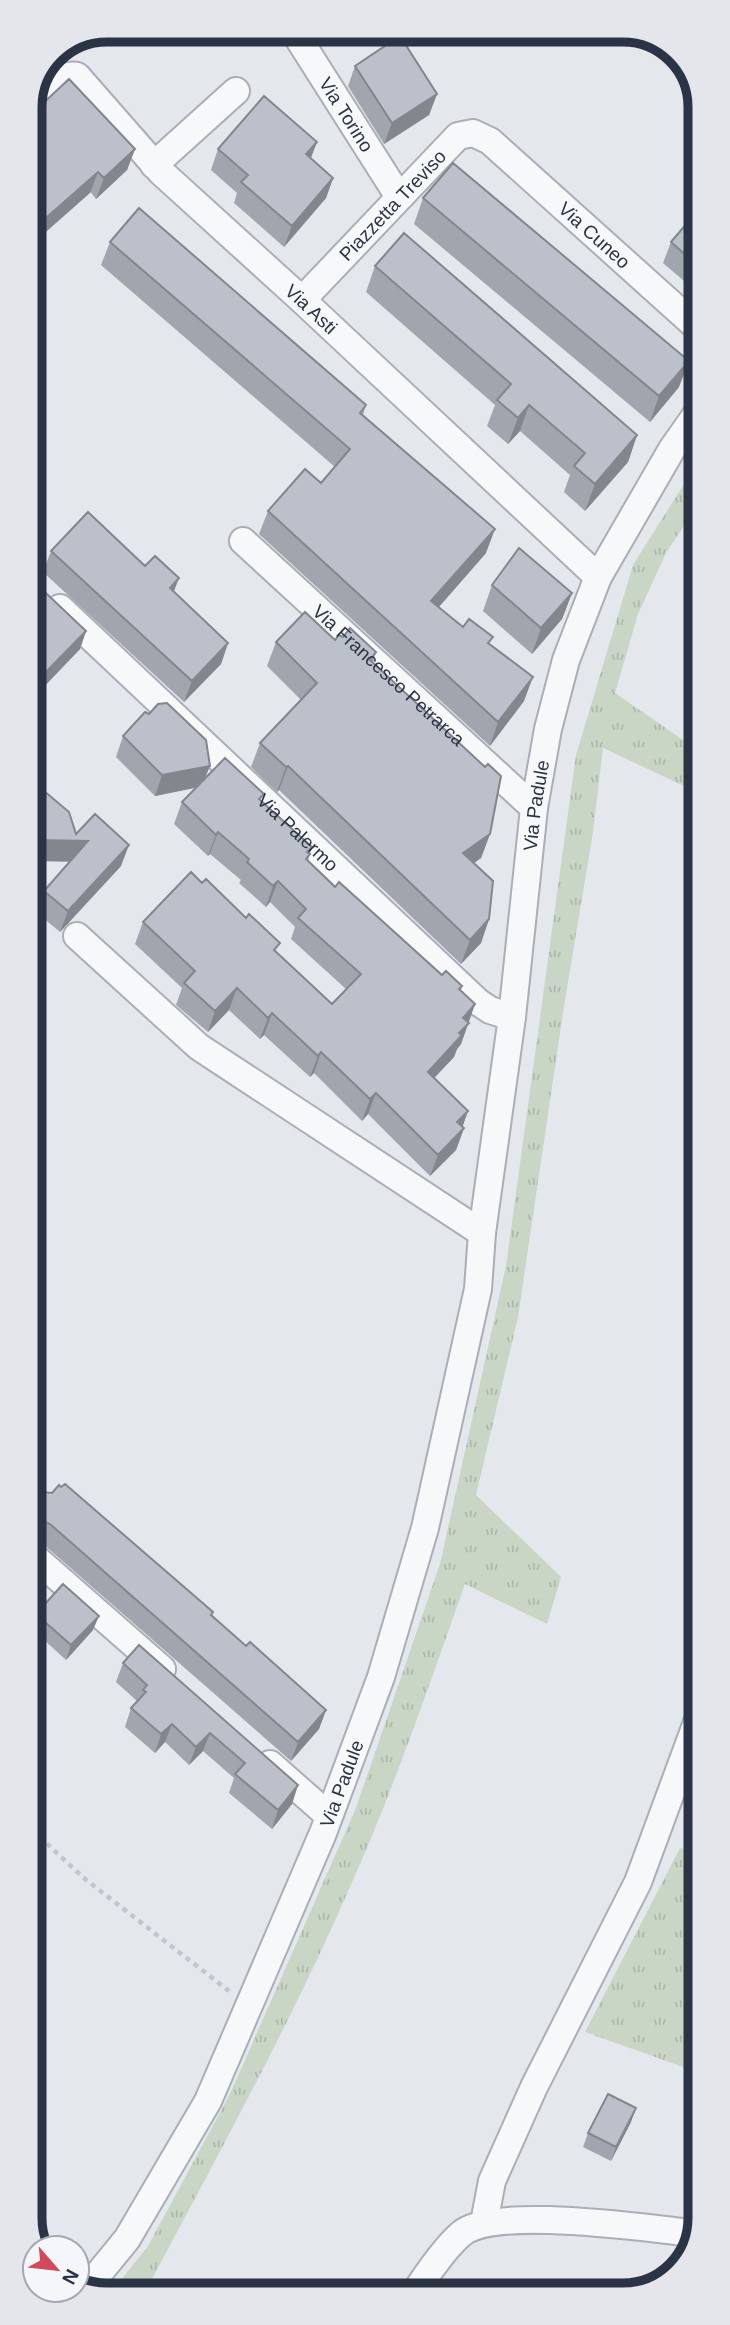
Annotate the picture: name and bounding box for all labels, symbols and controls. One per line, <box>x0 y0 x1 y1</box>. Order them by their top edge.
street label: Via Torino <box>315 73 378 155</box>
street label: Piazzetta Treviso <box>335 145 450 265</box>
street label: Via Cuneo <box>555 198 634 272</box>
street label: Via Asti <box>281 280 342 338</box>
street label: Via Francesco Petrarca <box>309 600 469 750</box>
street label: Via Padule <box>519 758 553 852</box>
street label: Via Palermo <box>253 789 343 875</box>
street label: Via Padule <box>316 1737 367 1830</box>
north arrow <box>21 2234 91 2304</box>
text: N <box>58 2266 83 2288</box>

